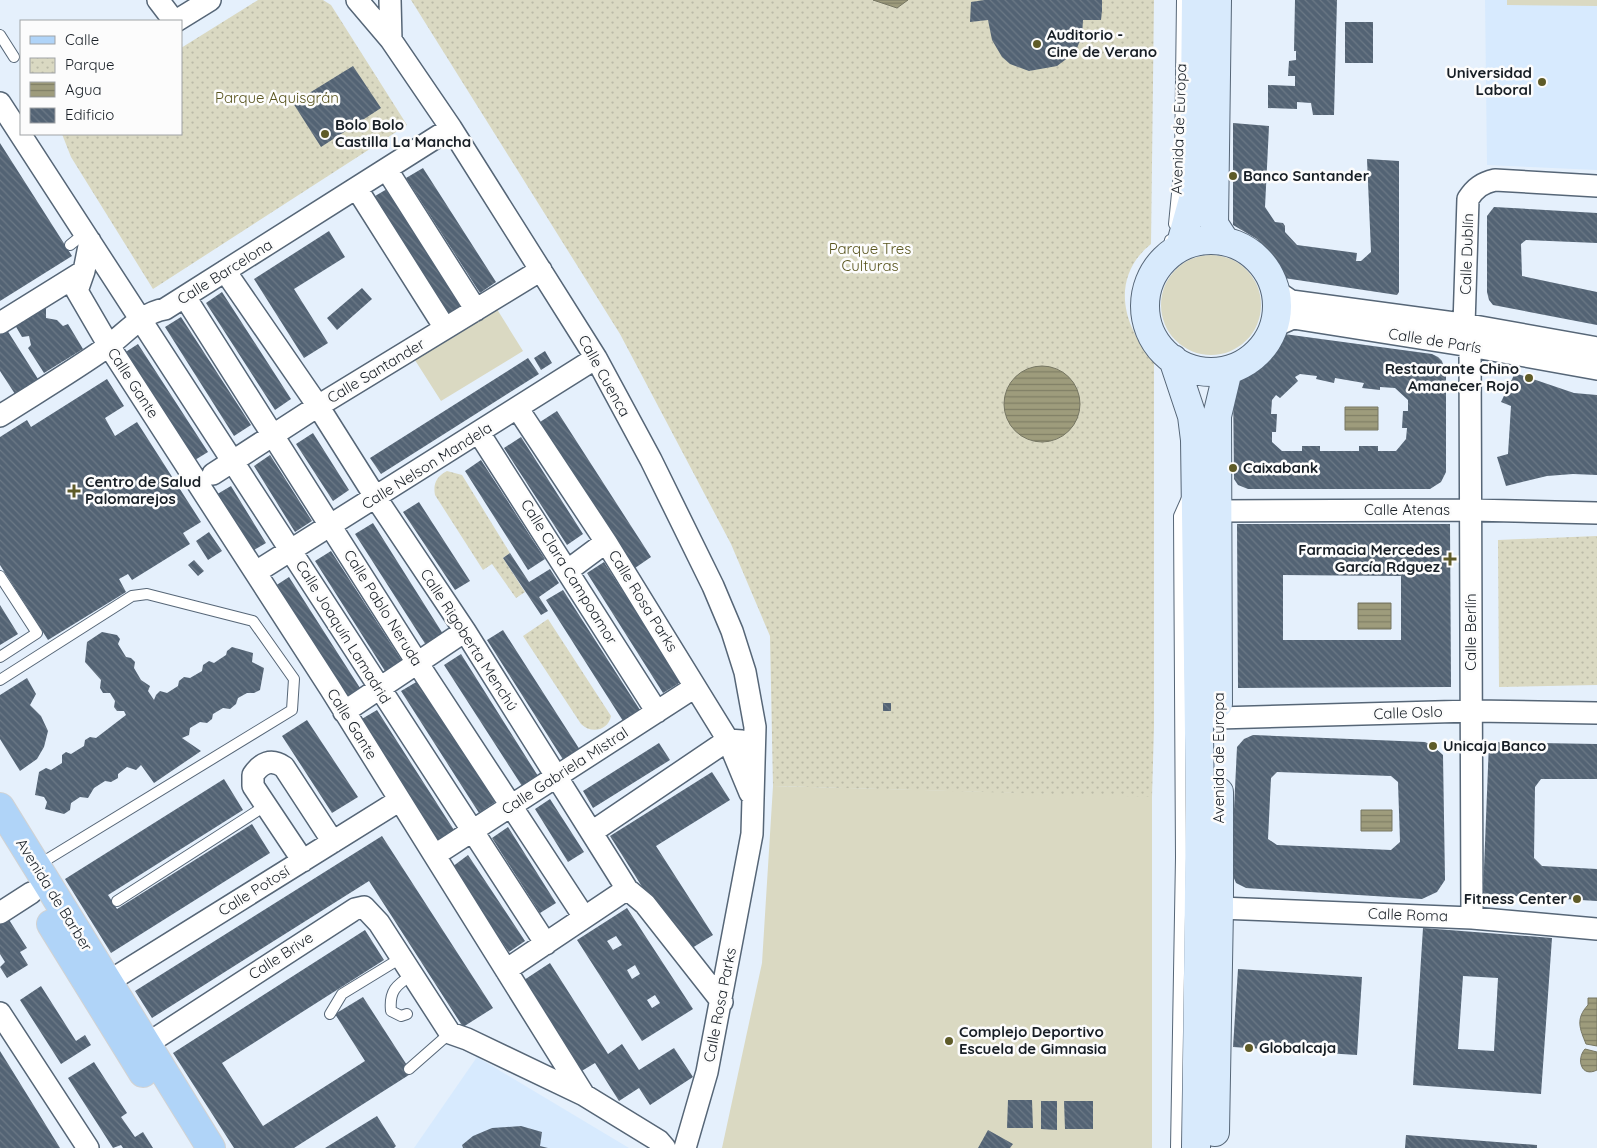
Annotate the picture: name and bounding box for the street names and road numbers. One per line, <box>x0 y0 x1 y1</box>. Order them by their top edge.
street label: Avenida de Europa <box>1167 63 1190 195</box>
street label: Calle Dublín <box>1456 213 1477 295</box>
street label: Calle Barcelona <box>174 235 276 308</box>
street label: Calle de París <box>1387 324 1483 357</box>
street label: Calle Cuenca <box>574 332 635 420</box>
street label: Calle Santander <box>323 334 428 407</box>
street label: Calle Gante <box>104 344 163 421</box>
street label: Calle Nelson Mandela <box>358 418 495 513</box>
street label: Calle Clara Campoamor <box>517 496 622 648</box>
street label: Calle Atenas <box>1364 500 1450 519</box>
street label: Calle Pablo Neruda <box>340 546 427 669</box>
street label: Calle Rosa Parks <box>605 546 682 655</box>
street label: Calle Joaquín Lamadrid <box>292 557 395 707</box>
street label: Calle Rigoberta Menchú <box>416 565 522 714</box>
street label: Calle Berlín <box>1461 593 1480 671</box>
street label: Calle Gante <box>323 685 382 763</box>
street label: Avenida de Europa <box>1209 692 1228 824</box>
street label: Calle Oslo <box>1373 702 1443 723</box>
street label: Calle Gabriela Mistral <box>498 723 632 819</box>
street label: Avenida de Barber <box>12 835 97 955</box>
street label: Calle Potosí <box>215 861 294 920</box>
street label: Calle Roma <box>1368 904 1448 925</box>
street label: Calle Brive <box>245 928 317 984</box>
street label: Calle Rosa Parks <box>699 946 740 1064</box>

